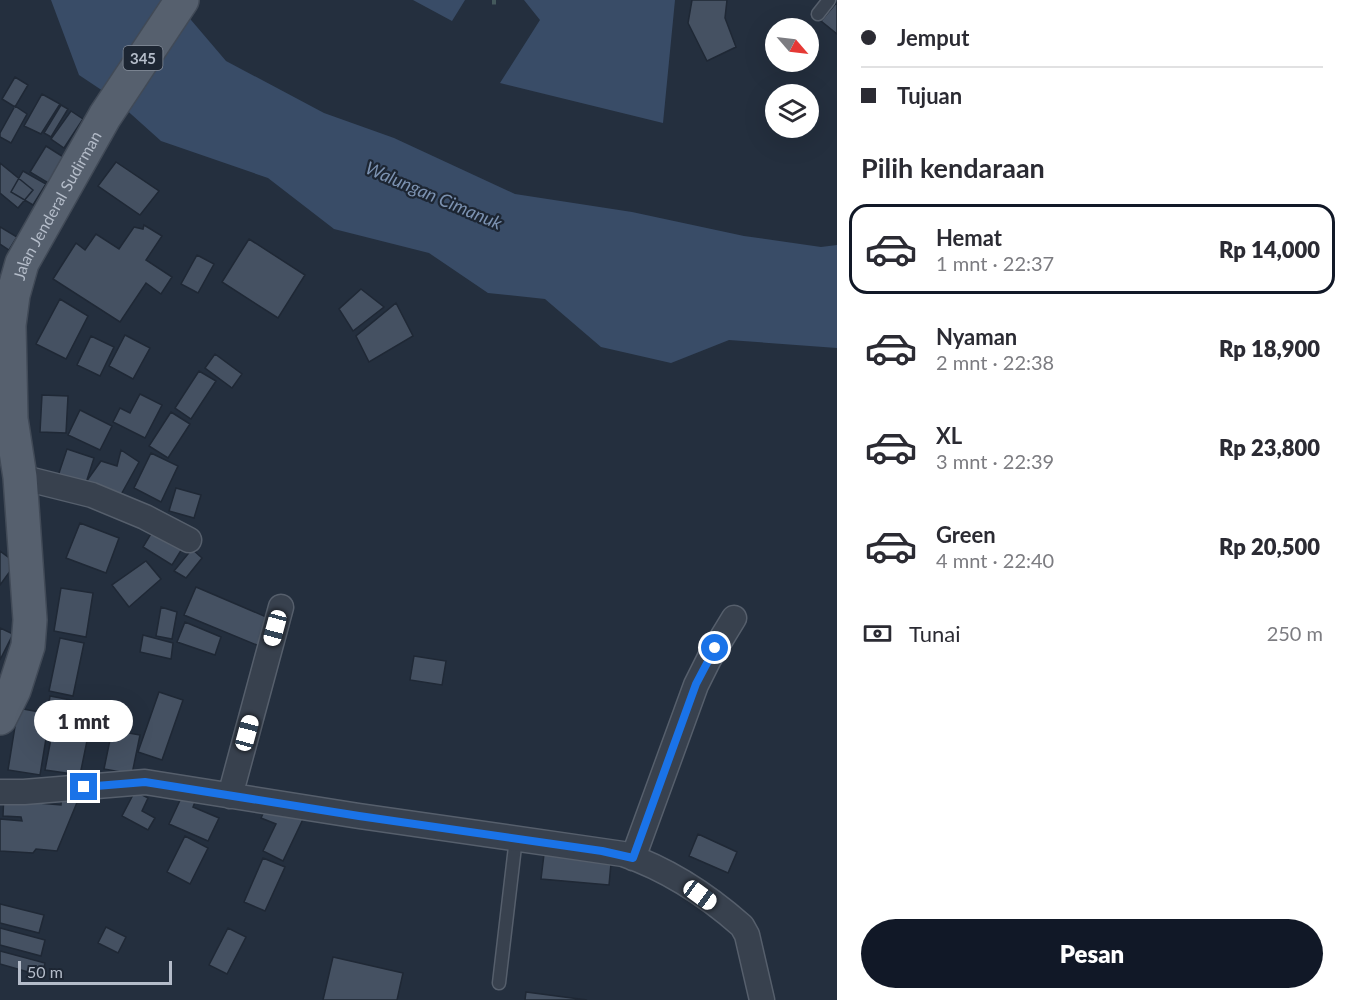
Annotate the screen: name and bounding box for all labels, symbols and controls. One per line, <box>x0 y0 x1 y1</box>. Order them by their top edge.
north arrow <box>765 18 819 72</box>
map controls <box>765 18 819 138</box>
text: Jemput <box>897 24 969 51</box>
road number: 345 <box>124 46 162 70</box>
text: Tujuan <box>897 82 962 109</box>
button: layers <box>765 84 819 138</box>
street label: Jalan Jenderal Sudirman <box>8 127 104 282</box>
text: Pilih kendaraan <box>861 151 1045 184</box>
water label: Walungan Cimanuk <box>362 156 506 234</box>
icon: car <box>864 222 918 276</box>
text: Hemat <box>936 224 1002 251</box>
text: Rp 14,000 <box>1219 236 1320 263</box>
text: 1 mnt · 22:37 <box>936 251 1054 275</box>
icon: car <box>864 321 918 375</box>
text: Nyaman <box>936 323 1017 350</box>
text: Rp 18,900 <box>1219 335 1320 362</box>
text: 2 mnt · 22:38 <box>936 350 1054 374</box>
icon: car <box>864 420 918 474</box>
text: XL <box>936 422 962 449</box>
text: Rp 23,800 <box>1219 434 1320 461</box>
text: 3 mnt · 22:39 <box>936 449 1054 473</box>
icon: car <box>864 519 918 573</box>
text: Green <box>936 521 996 548</box>
text: Rp 20,500 <box>1219 533 1320 560</box>
text: 4 mnt · 22:40 <box>936 548 1054 572</box>
car <box>262 608 288 648</box>
icon: cash <box>861 617 894 650</box>
text: Tunai <box>909 620 960 647</box>
text: 250 m <box>1267 621 1323 645</box>
route start <box>701 634 728 661</box>
callout: 1 mnt <box>34 700 134 742</box>
text: 1 mnt <box>57 709 110 733</box>
car <box>234 713 260 753</box>
route end <box>70 773 97 800</box>
car <box>680 877 720 913</box>
button: Pesan <box>861 919 1323 988</box>
scale bar <box>18 958 172 986</box>
text: 50 m <box>27 962 63 981</box>

